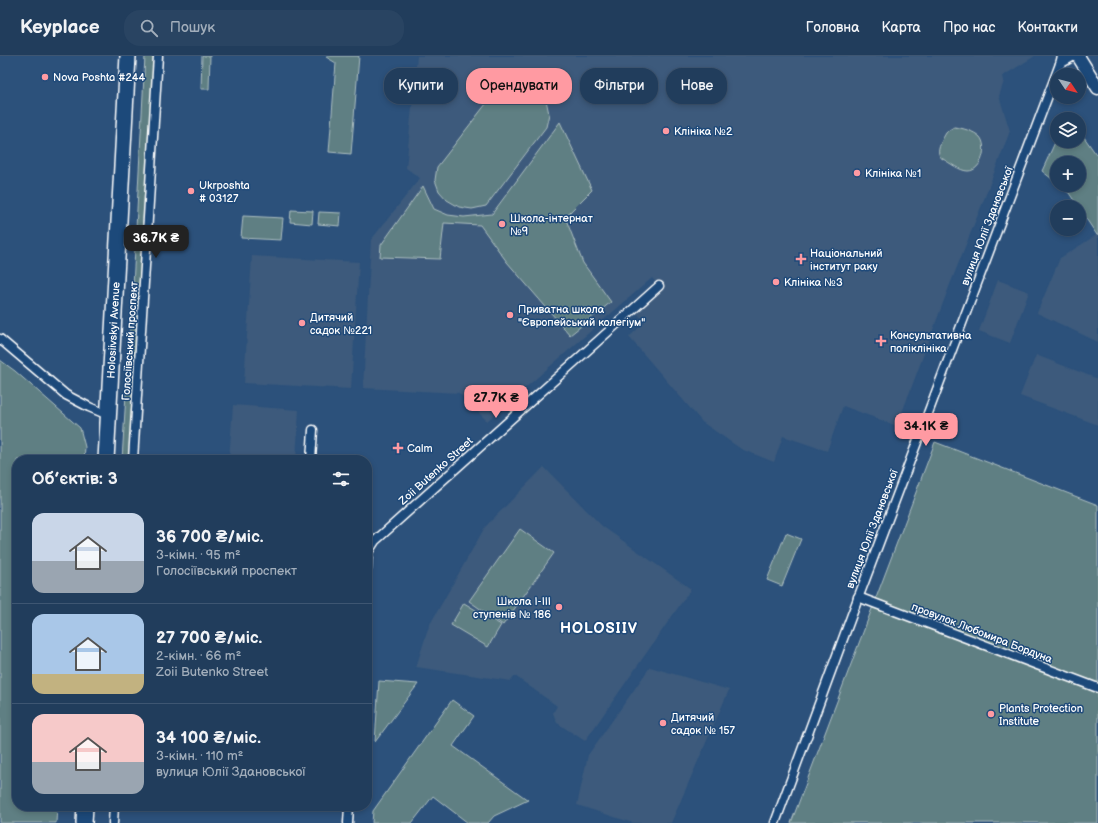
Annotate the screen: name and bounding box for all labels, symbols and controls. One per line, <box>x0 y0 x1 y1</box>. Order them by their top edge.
search box <box>124 10 404 46</box>
text: Keyplace <box>20 16 100 39</box>
icon: search <box>138 17 160 39</box>
text: Пошук <box>170 18 215 37</box>
text: Головна <box>806 19 859 36</box>
text: Карта <box>881 19 921 36</box>
text: Про нас <box>943 19 995 36</box>
text: Контакти <box>1017 19 1078 36</box>
chip: Купити <box>384 68 458 104</box>
chip: Орендувати <box>466 68 572 104</box>
chip: Фільтри <box>580 68 658 104</box>
chip: Нове <box>666 68 727 104</box>
north arrow <box>1050 68 1086 104</box>
map controls <box>1050 68 1086 236</box>
place label: Nova Poshta #244 <box>53 71 145 84</box>
marker: Nova Poshta #244 <box>40 72 50 82</box>
button: layers <box>1050 112 1086 148</box>
place label: Клініка №2 <box>674 125 733 138</box>
marker: Клініка №2 <box>661 126 671 136</box>
button: + <box>1050 156 1086 192</box>
street label: вулиця Юлії Здановської <box>958 164 1016 287</box>
place label: Клініка №1 <box>865 167 921 180</box>
marker: Клініка №1 <box>852 168 862 178</box>
place label: Ukrposhta # 03127 <box>199 179 250 205</box>
marker: Ukrposhta # 03127 <box>186 186 196 196</box>
button: − <box>1050 200 1086 236</box>
place label: Школа-інтернат №9 <box>510 212 593 238</box>
marker: Школа-інтернат №9 <box>497 219 507 229</box>
pin: 36.7K ₴ <box>119 225 193 259</box>
text: 36.7K ₴ <box>133 230 179 246</box>
place label: Національний інститут раку <box>810 247 883 273</box>
marker: Національний інститут раку <box>795 253 807 265</box>
place label: Клініка №3 <box>784 276 843 289</box>
marker: Клініка №3 <box>771 277 781 287</box>
street label: Holosiivskyi Avenue <box>104 281 122 379</box>
street label: Голосіївський проспект <box>119 281 141 401</box>
place label: Приватна школа "Європейський колегіум" <box>518 303 645 329</box>
marker: Приватна школа "Європейський колегіум" <box>505 310 515 320</box>
place label: Дитячий садок №221 <box>310 311 372 337</box>
marker: Дитячий садок №221 <box>297 318 307 328</box>
place label: Консультативна поліклініка <box>890 329 972 355</box>
marker: Консультативна поліклініка <box>875 335 887 347</box>
pin: 27.7K ₴ <box>459 385 533 419</box>
text: 27.7K ₴ <box>473 390 519 406</box>
pin: 34.1K ₴ <box>889 413 963 447</box>
text: 34.1K ₴ <box>904 418 948 434</box>
street label: Zoii Butenko Street <box>396 434 476 508</box>
marker: Calm <box>392 442 404 454</box>
place label: Calm <box>407 442 433 455</box>
street label: вулиця Юлії Здановської <box>843 467 901 590</box>
icon: filters <box>330 468 352 490</box>
text: Об’єктів: 3 <box>32 469 118 489</box>
text: 36 700 ₴/міс. <box>156 527 263 547</box>
icon: home <box>64 529 112 577</box>
text: 3-кімн. · 95 m² <box>156 547 241 563</box>
text: Голосіївський проспект <box>156 563 297 579</box>
place label: Школа І-ІІІ ступенів № 186 <box>473 595 551 621</box>
street label: провулок Любомира Бордуна <box>910 600 1055 666</box>
marker: Школа І-ІІІ ступенів № 186 <box>554 602 564 612</box>
district label: HOLOSIIV <box>560 619 638 638</box>
text: 27 700 ₴/міс. <box>156 628 262 648</box>
icon: home <box>64 630 112 678</box>
text: 2-кімн. · 66 m² <box>156 648 241 664</box>
text: Zoii Butenko Street <box>156 664 268 680</box>
place label: Plants Protection Institute <box>999 702 1083 728</box>
marker: Plants Protection Institute <box>986 709 996 719</box>
place label: Дитячий садок № 157 <box>671 711 735 737</box>
marker: Дитячий садок № 157 <box>658 718 668 728</box>
text: 34 100 ₴/міс. <box>156 728 261 748</box>
icon: home <box>64 730 112 778</box>
text: 3-кімн. · 110 m² <box>156 748 243 764</box>
text: вулиця Юлії Здановської <box>156 764 305 780</box>

